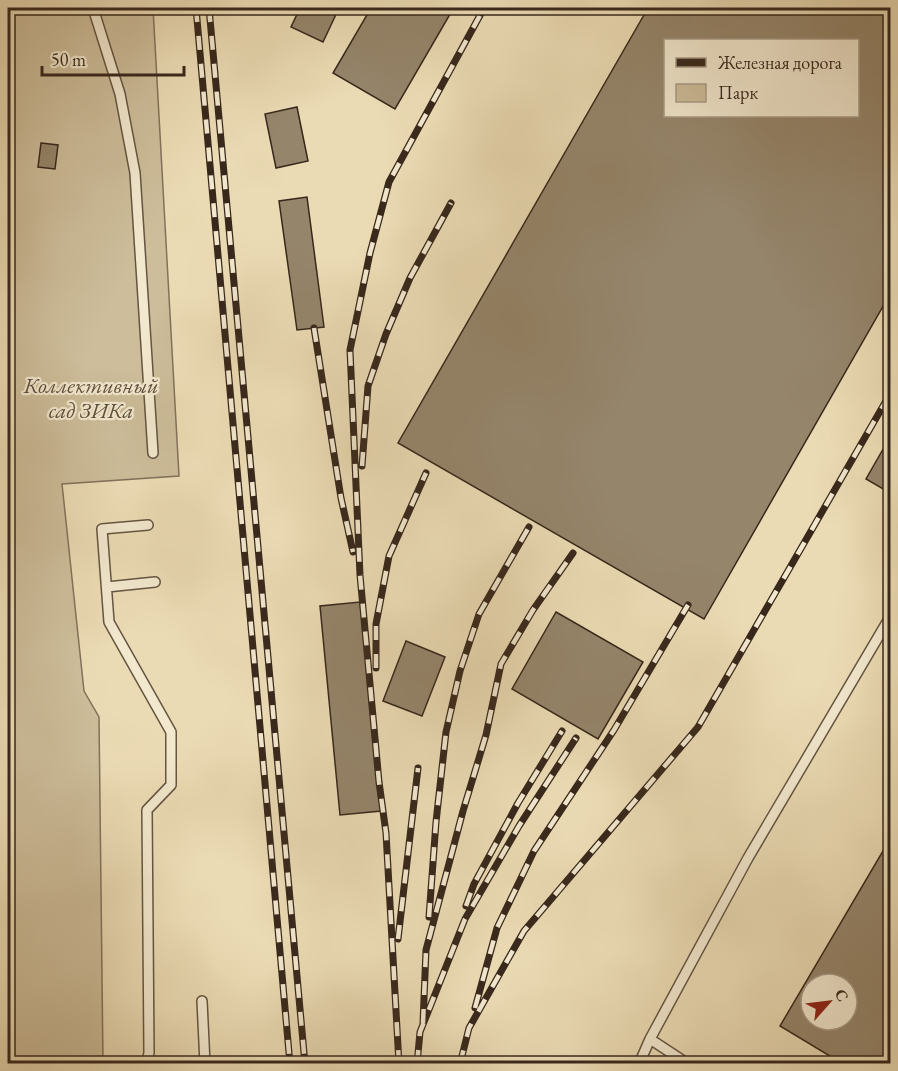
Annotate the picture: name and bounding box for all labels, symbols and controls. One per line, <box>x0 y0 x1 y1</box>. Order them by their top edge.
scale bar <box>42 39 184 77</box>
legend <box>664 39 859 117</box>
text: 50 m <box>51 48 86 71</box>
text: Железная дорога <box>717 51 843 74</box>
text: Парк <box>718 81 758 104</box>
park label: Коллективный сад ЗИКа <box>23 371 158 425</box>
north arrow <box>799 972 859 1032</box>
text: С <box>830 985 854 1005</box>

